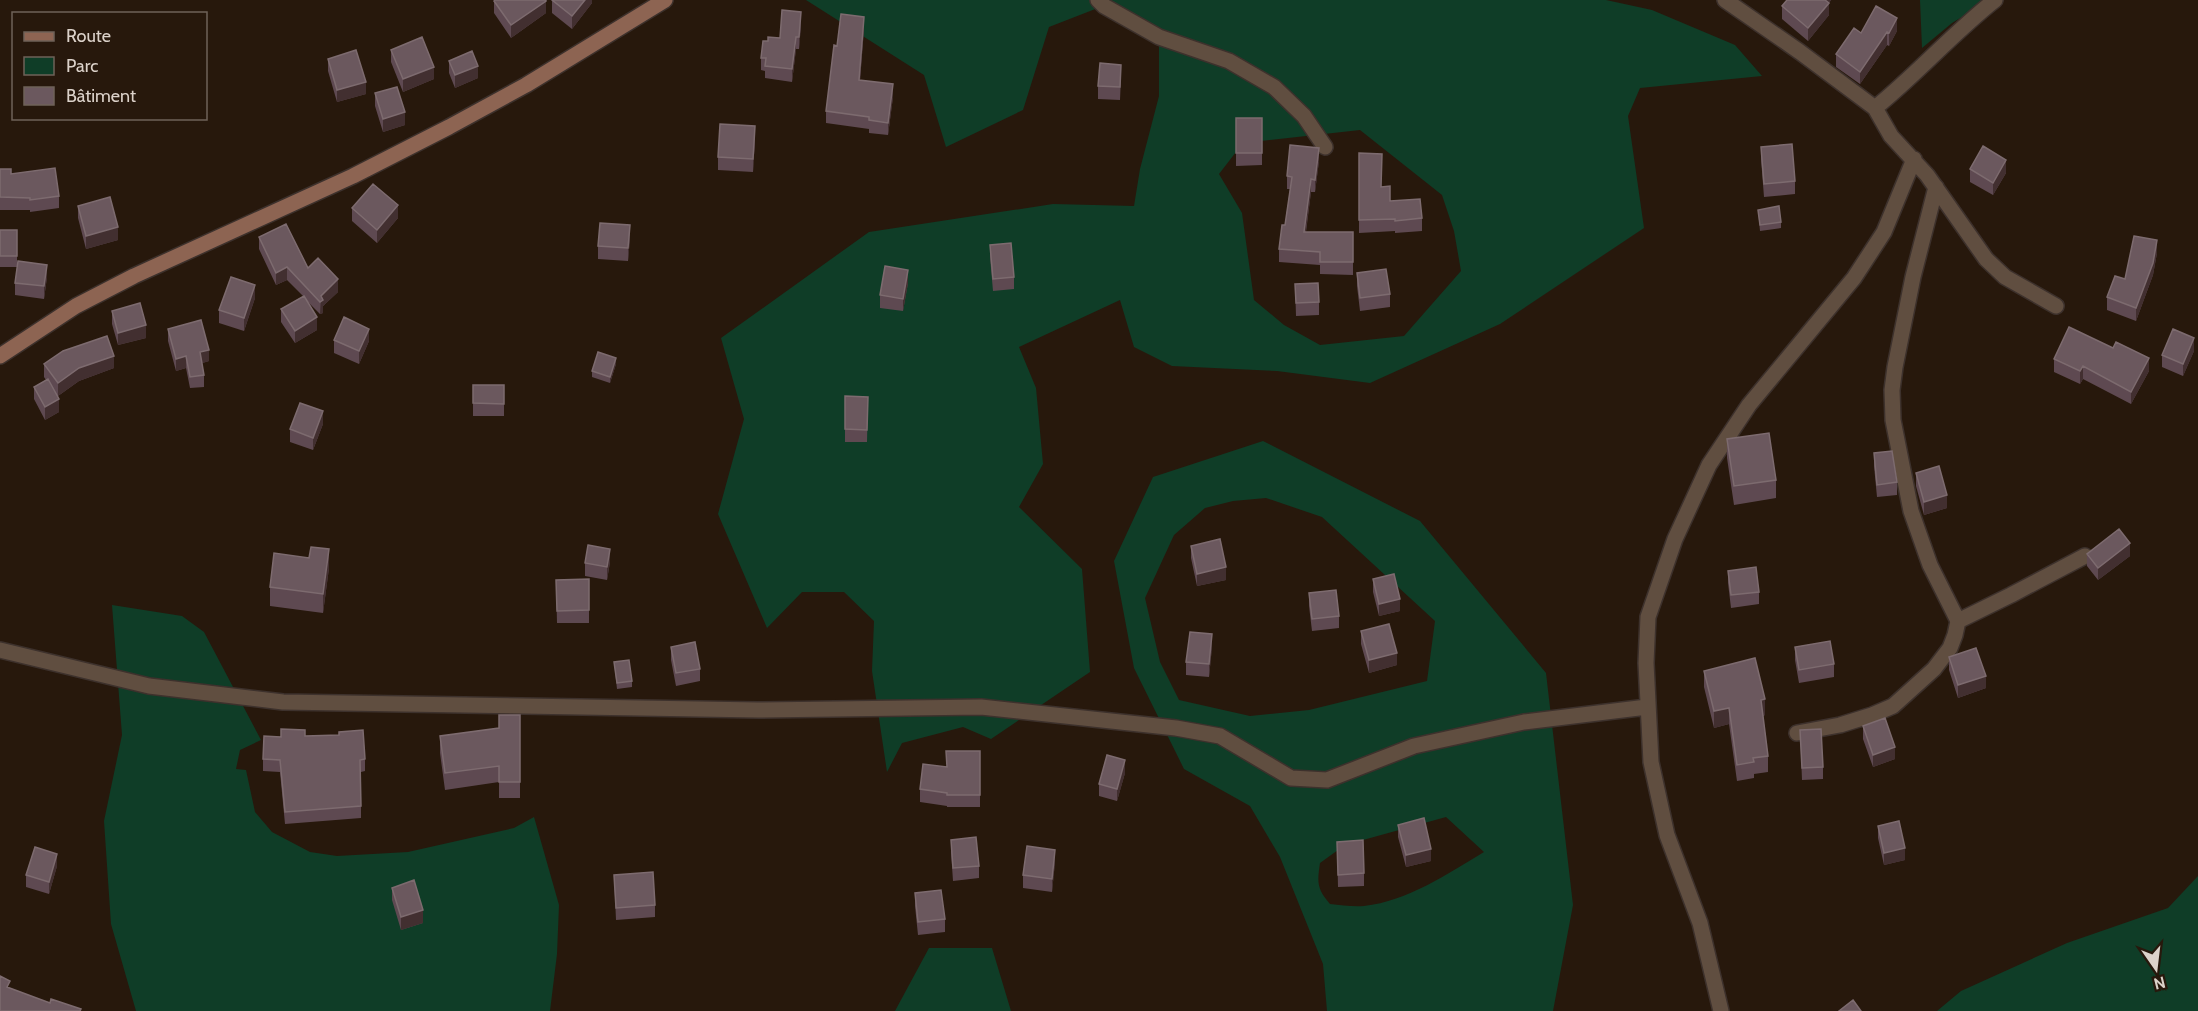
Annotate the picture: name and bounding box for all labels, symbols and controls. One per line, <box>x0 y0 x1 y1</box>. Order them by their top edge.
legend <box>12 12 207 120</box>
text: Route <box>66 25 111 47</box>
text: Parc <box>66 55 98 77</box>
text: Bâtiment <box>66 85 136 107</box>
north arrow <box>2126 939 2186 999</box>
text: N <box>2152 972 2167 994</box>

